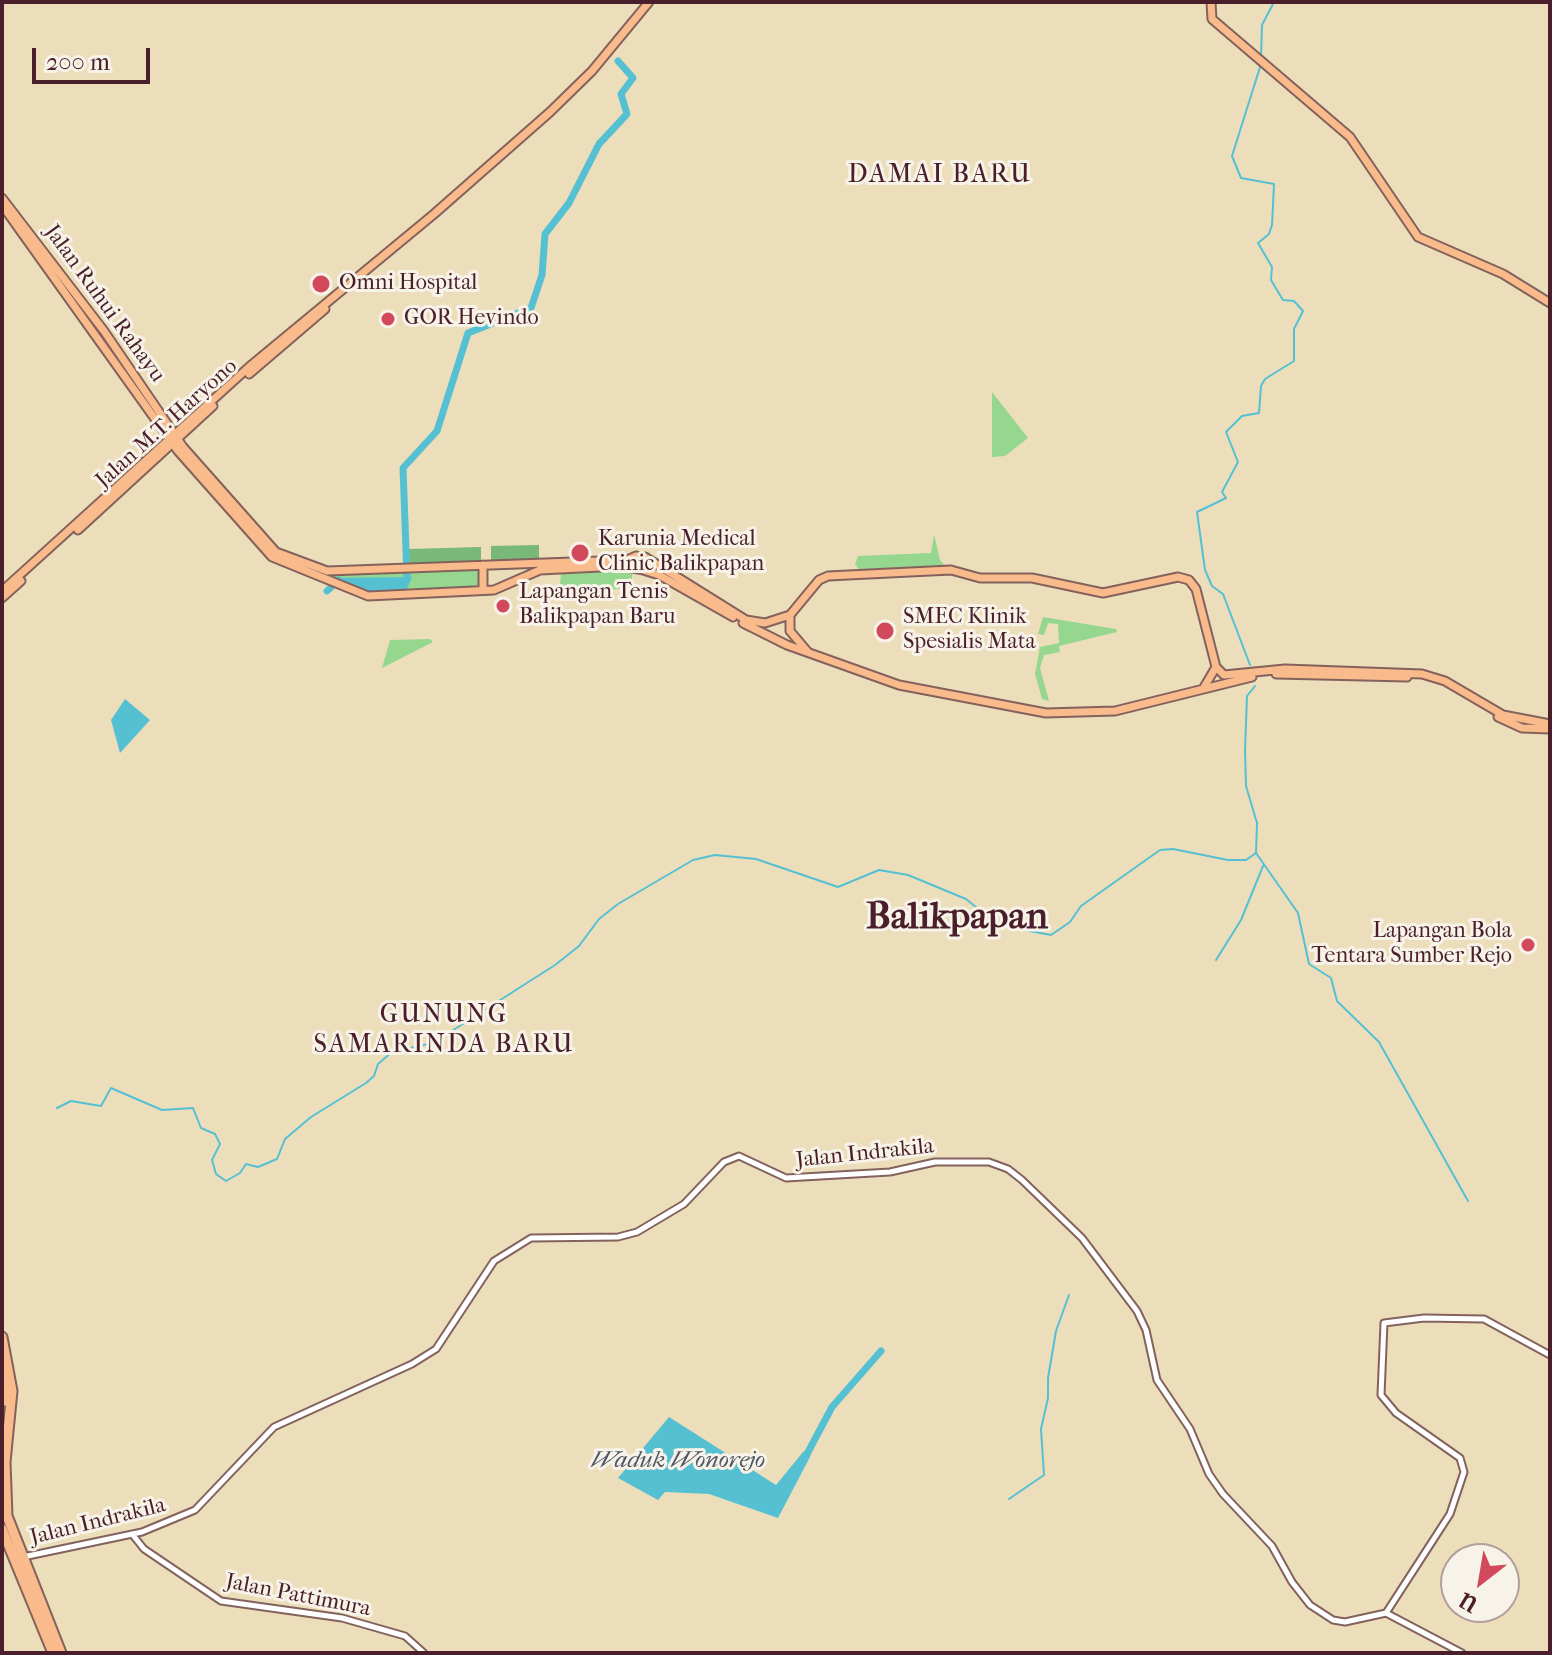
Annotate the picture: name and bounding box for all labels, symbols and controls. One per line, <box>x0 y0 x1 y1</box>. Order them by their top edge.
scale bar <box>36 32 154 82</box>
text: 200 m <box>46 48 110 76</box>
district label: DAMAI BARU <box>848 160 1032 192</box>
street label: Jalan Ruhui Rahayu <box>38 220 170 388</box>
place label: Omni Hospital <box>339 271 477 297</box>
marker: Omni Hospital <box>310 273 332 295</box>
place label: GOR Hevindo <box>404 306 539 332</box>
marker: GOR Hevindo <box>379 310 397 328</box>
street label: Jalan M.T. Haryono <box>91 354 243 494</box>
place label: Karunia Medical Clinic Balikpapan <box>598 527 764 578</box>
marker: Karunia Medical Clinic Balikpapan <box>569 542 591 564</box>
place label: Lapangan Tenis Balikpapan Baru <box>519 580 675 632</box>
marker: Lapangan Tenis Balikpapan Baru <box>494 597 512 615</box>
place label: SMEC Klinik Spesialis Mata <box>903 605 1036 656</box>
marker: SMEC Klinik Spesialis Mata <box>874 620 896 642</box>
district label: Balikpapan <box>866 896 1048 942</box>
place label: Lapangan Bola Tentara Sumber Rejo <box>1312 919 1512 970</box>
marker: Lapangan Bola Tentara Sumber Rejo <box>1519 936 1537 954</box>
district label: GUNUNG SAMARINDA BARU <box>313 1000 575 1062</box>
street label: Jalan Indrakila <box>795 1134 935 1174</box>
water label: Waduk Wonorejo <box>591 1447 765 1475</box>
street label: Jalan Indrakila <box>28 1492 168 1552</box>
north arrow <box>1440 1543 1520 1623</box>
street label: Jalan Pattimura <box>223 1569 373 1623</box>
text: U <box>1455 1586 1483 1617</box>

